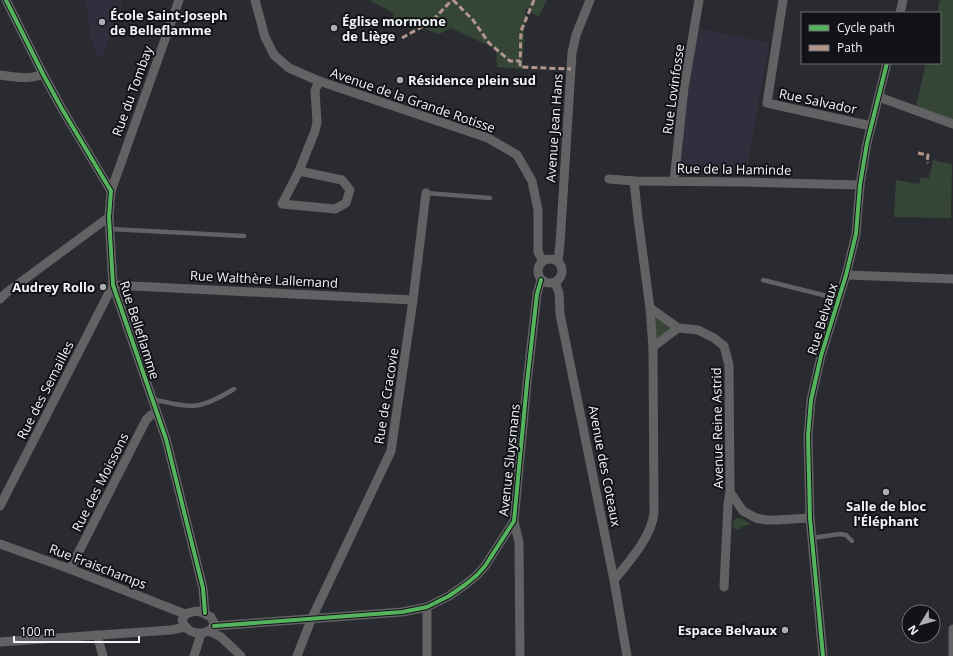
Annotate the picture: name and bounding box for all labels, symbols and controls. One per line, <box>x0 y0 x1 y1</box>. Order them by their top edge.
place label: École Saint-Joseph de Belleflamme <box>110 6 228 39</box>
place label: Église mormone de Liège <box>342 12 446 45</box>
legend <box>801 12 941 64</box>
marker: École Saint-Joseph de Belleflamme <box>97 17 107 27</box>
text: Cycle path <box>837 19 895 36</box>
marker: Église mormone de Liège <box>329 23 339 33</box>
text: Path <box>837 39 863 56</box>
street label: Rue du Tombay <box>107 43 157 139</box>
street label: Rue Lovinfosse <box>658 43 688 135</box>
street label: Avenue de la Grande Rotisse <box>328 63 498 137</box>
place label: Résidence plein sud <box>408 71 536 89</box>
street label: Avenue Jean Hans <box>541 73 567 183</box>
marker: Résidence plein sud <box>395 75 405 85</box>
street label: Rue Salvador <box>777 84 859 118</box>
street label: Rue de la Haminde <box>677 159 791 179</box>
street label: Rue Walthère Lallemand <box>190 266 338 292</box>
place label: Audrey Rollo <box>12 278 95 296</box>
street label: Rue Belleflamme <box>116 278 164 382</box>
street label: Rue Belvaux <box>803 281 842 357</box>
marker: Audrey Rollo <box>98 282 108 292</box>
street label: Rue des Semailles <box>12 338 78 442</box>
street label: Rue de Cracovie <box>370 347 402 445</box>
street label: Avenue Reine Astrid <box>707 367 727 489</box>
street label: Avenue Sluysmans <box>494 403 524 517</box>
street label: Avenue des Coteaux <box>584 404 626 528</box>
street label: Rue des Moissons <box>67 430 133 534</box>
marker: Salle de bloc l'Éléphant <box>881 487 891 497</box>
place label: Salle de bloc l'Éléphant <box>846 497 926 530</box>
street label: Rue Fraischamps <box>47 539 149 593</box>
north arrow <box>901 604 941 644</box>
scale bar <box>14 618 139 644</box>
place label: Espace Belvaux <box>678 621 777 639</box>
text: N <box>904 622 921 638</box>
text: 100 m <box>20 623 55 640</box>
marker: Espace Belvaux <box>780 625 790 635</box>

